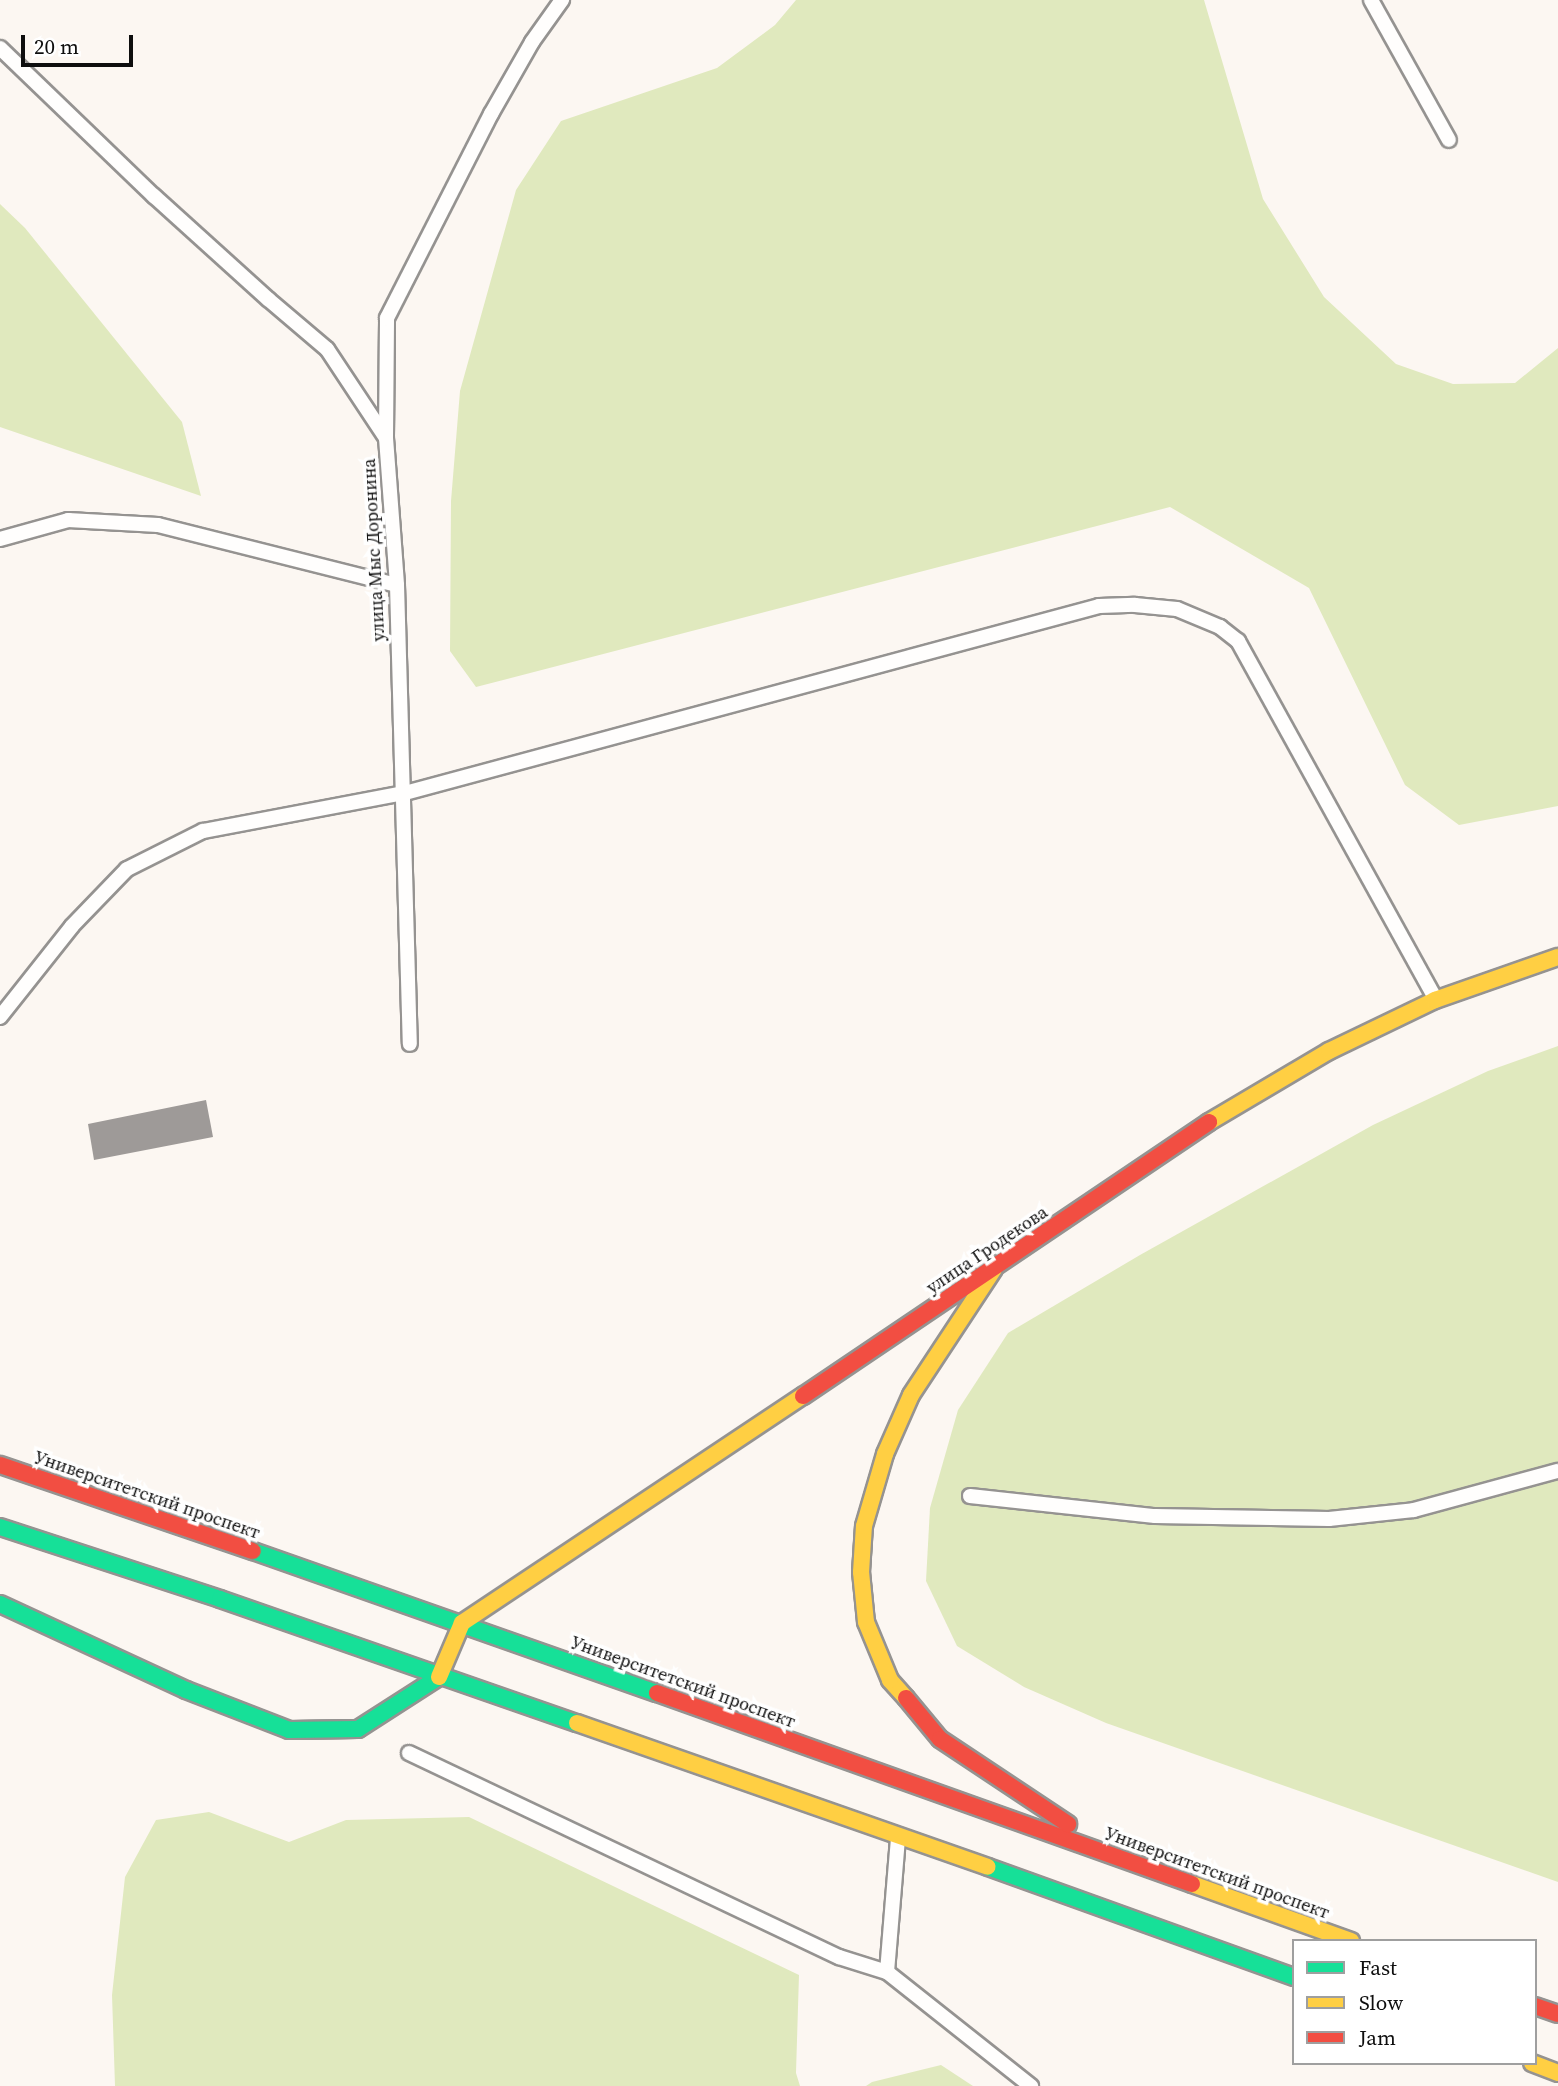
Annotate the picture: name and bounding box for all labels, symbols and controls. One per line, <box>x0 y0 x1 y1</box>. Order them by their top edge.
scale bar <box>24 21 136 65</box>
text: 20 m <box>34 32 79 61</box>
street label: улица Мыс Доронина <box>358 458 390 642</box>
street label: улица Гродекова <box>922 1201 1052 1299</box>
street label: Университетский проспект <box>31 1446 263 1544</box>
street label: Университетский проспект <box>568 1631 798 1733</box>
street label: Университетский проспект <box>1102 1822 1332 1924</box>
legend <box>1292 1939 1537 2065</box>
text: Fast <box>1359 1953 1397 1982</box>
text: Slow <box>1359 1988 1403 2017</box>
text: Jam <box>1359 2023 1396 2052</box>

